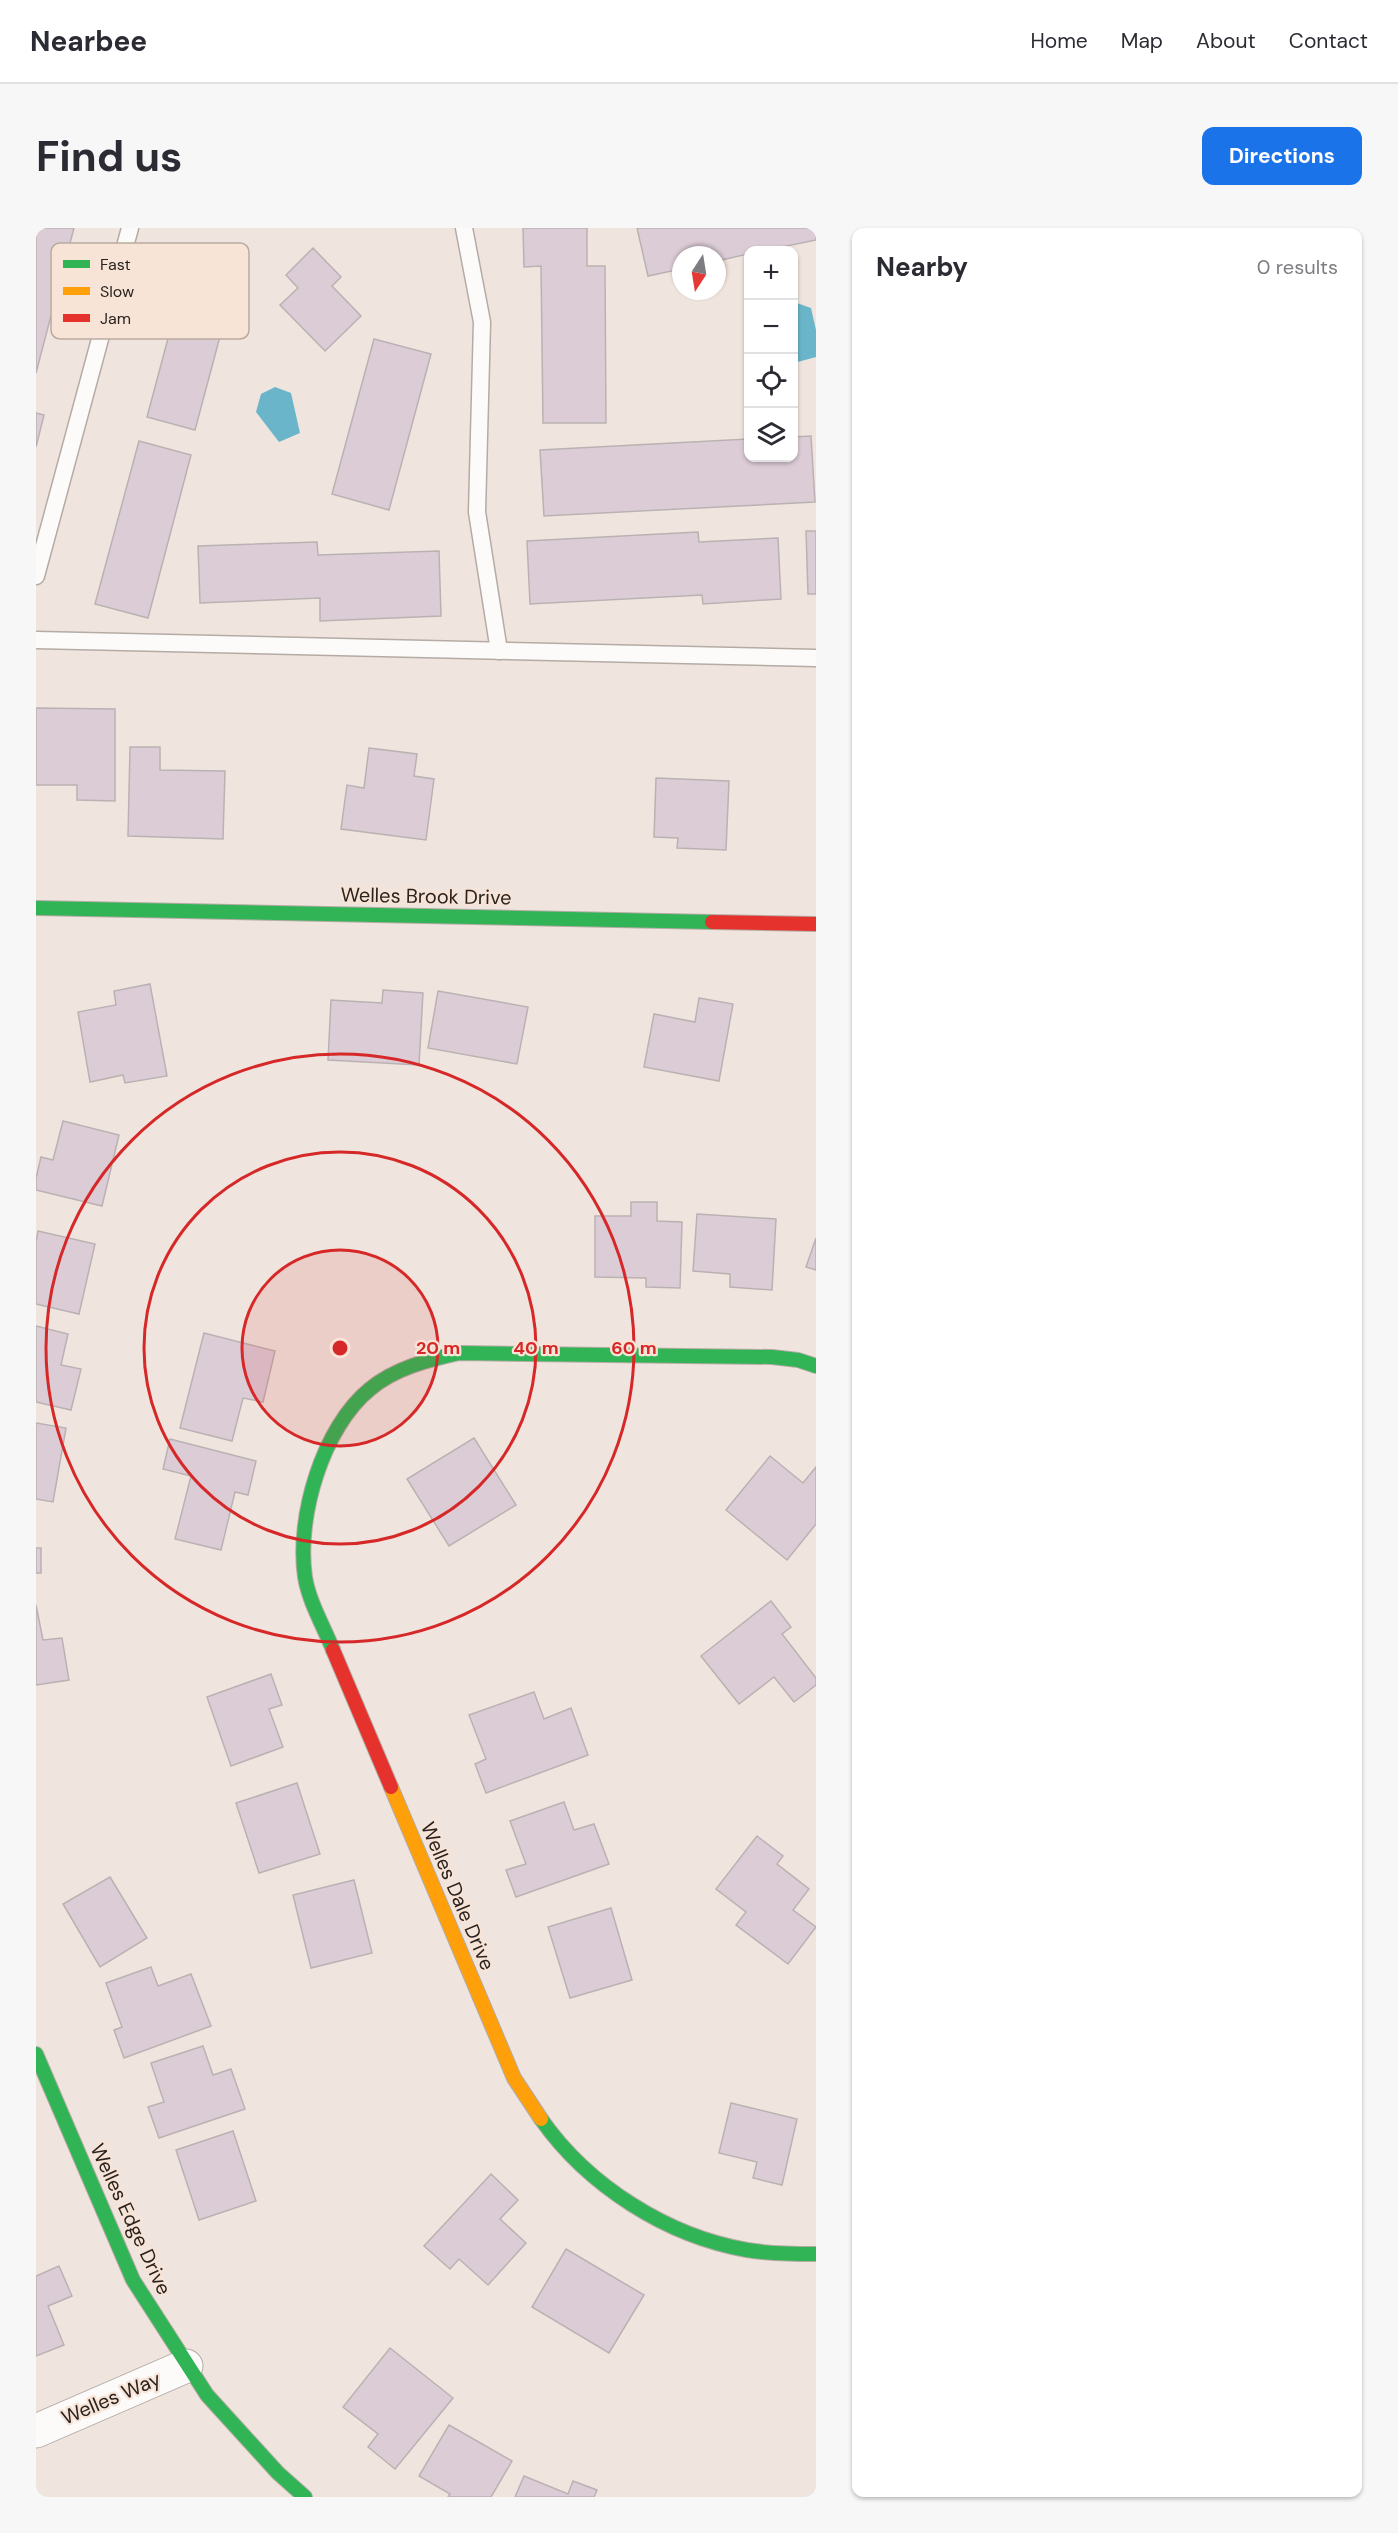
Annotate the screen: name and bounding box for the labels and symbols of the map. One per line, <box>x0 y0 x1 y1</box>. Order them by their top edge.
legend <box>51 243 249 339</box>
north arrow <box>672 246 726 300</box>
text: Fast <box>100 254 131 275</box>
text: Slow <box>100 281 134 302</box>
text: Jam <box>100 308 131 329</box>
street label: Welles Brook Drive <box>340 882 512 910</box>
text: 20 m <box>416 1336 460 1360</box>
text: 40 m <box>513 1336 559 1360</box>
text: 60 m <box>611 1336 657 1360</box>
centre of rings <box>330 1338 350 1358</box>
street label: Welles Dale Drive <box>415 1818 501 1974</box>
street label: Welles Edge Drive <box>85 2139 177 2299</box>
street label: Welles Way <box>57 2365 165 2431</box>

